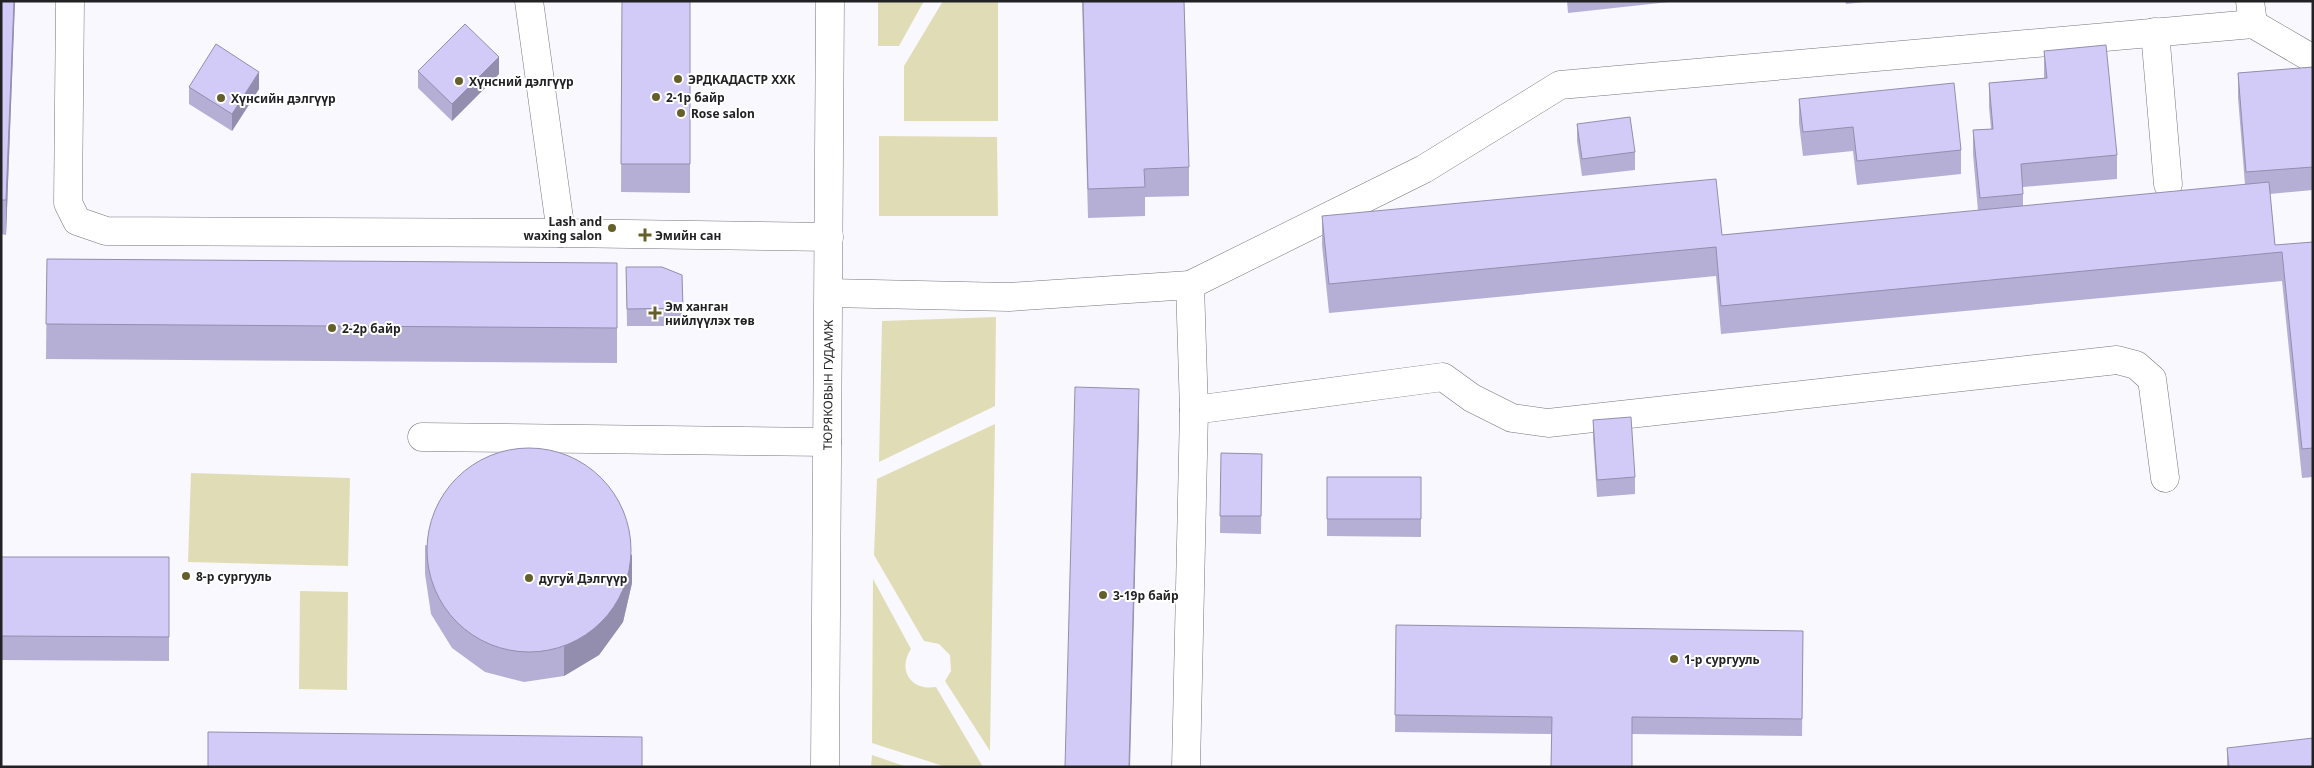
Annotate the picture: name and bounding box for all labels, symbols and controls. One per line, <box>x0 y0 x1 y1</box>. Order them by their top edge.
place label: ЭРДКАДАСТР ХХК <box>688 71 796 88</box>
place label: Хүнсний дэлгүүр <box>469 73 574 90</box>
marker: ЭРДКАДАСТР ХХК <box>672 73 684 85</box>
marker: Хүнсний дэлгүүр <box>453 75 465 87</box>
place label: 2-1р байр <box>666 89 725 106</box>
place label: Хүнсийн дэлгүүр <box>231 90 336 107</box>
marker: 2-1р байр <box>650 91 662 103</box>
marker: Хүнсийн дэлгүүр <box>215 92 227 104</box>
place label: Rose salon <box>691 105 755 122</box>
marker: Rose salon <box>675 107 687 119</box>
place label: Lash and waxing salon <box>523 213 602 244</box>
marker: Lash and waxing salon <box>606 222 618 234</box>
place label: Эмийн сан <box>655 227 721 244</box>
marker: Эмийн сан <box>639 229 651 241</box>
place label: Эм ханган нийлүүлэх төв <box>665 298 755 329</box>
marker: Эм ханган нийлүүлэх төв <box>649 307 661 319</box>
place label: 2-2р байр <box>342 320 401 337</box>
street label: ТЮРЯКОВЫН ГУДАМЖ <box>819 320 836 450</box>
marker: 2-2р байр <box>326 322 338 334</box>
place label: 8-р сургууль <box>196 568 272 585</box>
marker: 8-р сургууль <box>180 570 192 582</box>
place label: дугуй Дэлгүүр <box>539 570 628 587</box>
marker: дугуй Дэлгүүр <box>523 572 535 584</box>
place label: 3-19р байр <box>1113 587 1179 604</box>
marker: 3-19р байр <box>1097 589 1109 601</box>
place label: 1-р сургууль <box>1684 651 1760 668</box>
marker: 1-р сургууль <box>1668 653 1680 665</box>

